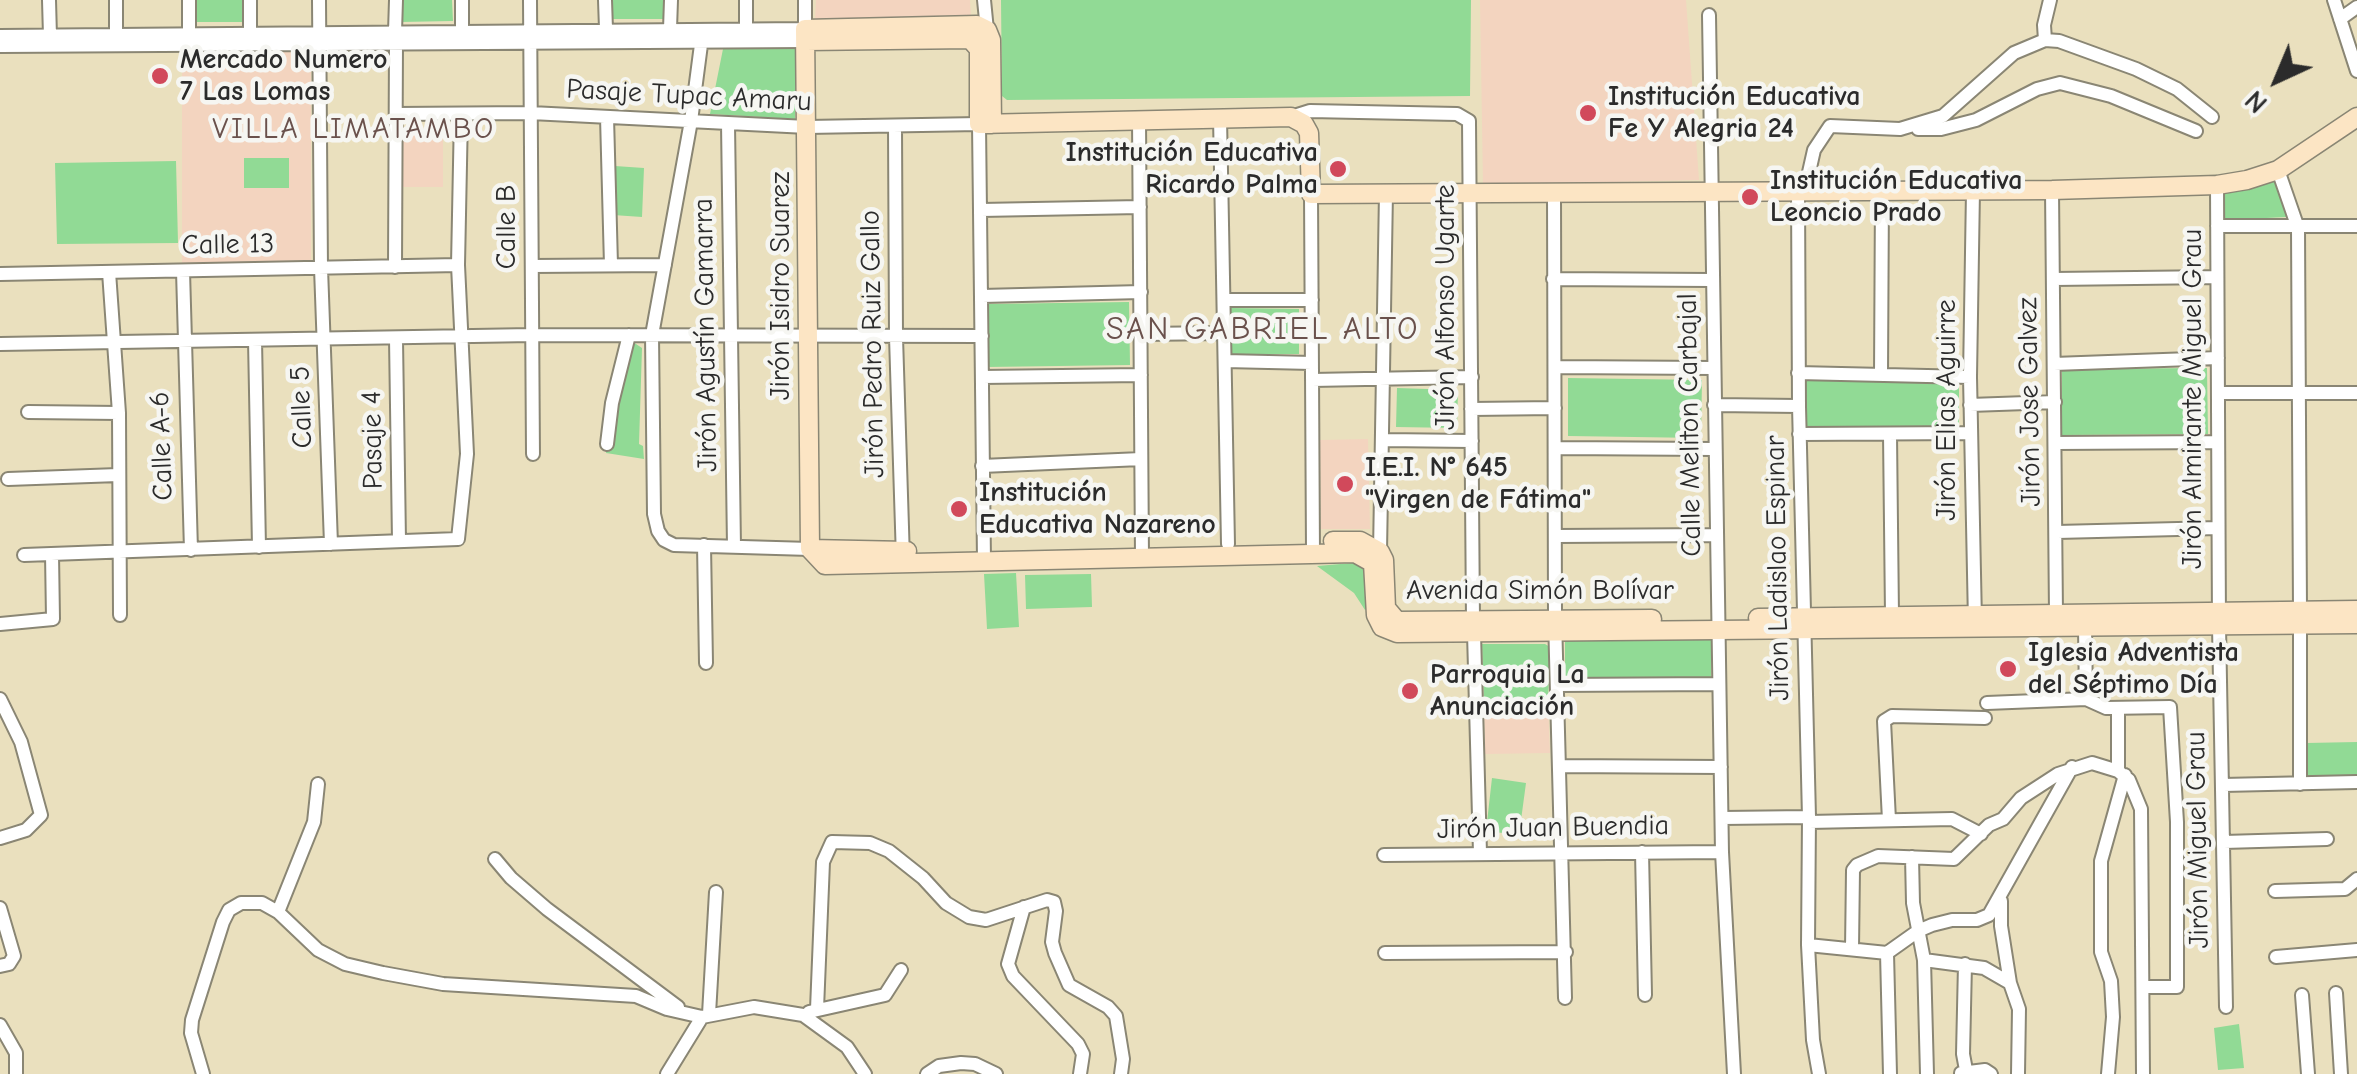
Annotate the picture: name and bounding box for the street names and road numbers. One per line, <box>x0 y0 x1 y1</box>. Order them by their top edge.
street label: Pasaje Tupac Amaru <box>566 73 812 119</box>
street label: Jirón Isidro Suarez <box>764 172 798 400</box>
street label: Jirón Alfonso Ugarte <box>1429 184 1463 430</box>
street label: Calle B <box>490 185 524 269</box>
street label: Jirón Agustín Gamarra <box>687 198 725 472</box>
street label: Jirón Pedro Ruiz Gallo <box>854 210 892 478</box>
street label: Calle 13 <box>181 227 275 263</box>
street label: Jirón Almirante Miguel Grau <box>2176 229 2210 569</box>
street label: Calle Meliton Carbajal <box>1671 293 1709 557</box>
street label: Jirón Jose Galvez <box>2011 297 2049 507</box>
street label: Jirón Elias Aguirre <box>1930 299 1964 521</box>
street label: Calle 5 <box>284 365 320 449</box>
street label: Pasaje 4 <box>355 390 391 490</box>
street label: Calle A-6 <box>143 391 181 501</box>
street label: Jirón Ladislao Espinar <box>1759 435 1797 701</box>
street label: Avenida Simón Bolívar <box>1406 574 1674 608</box>
street label: Jirón Miguel Grau <box>2179 731 2217 949</box>
street label: Jirón Juan Buendia <box>1437 809 1669 847</box>

